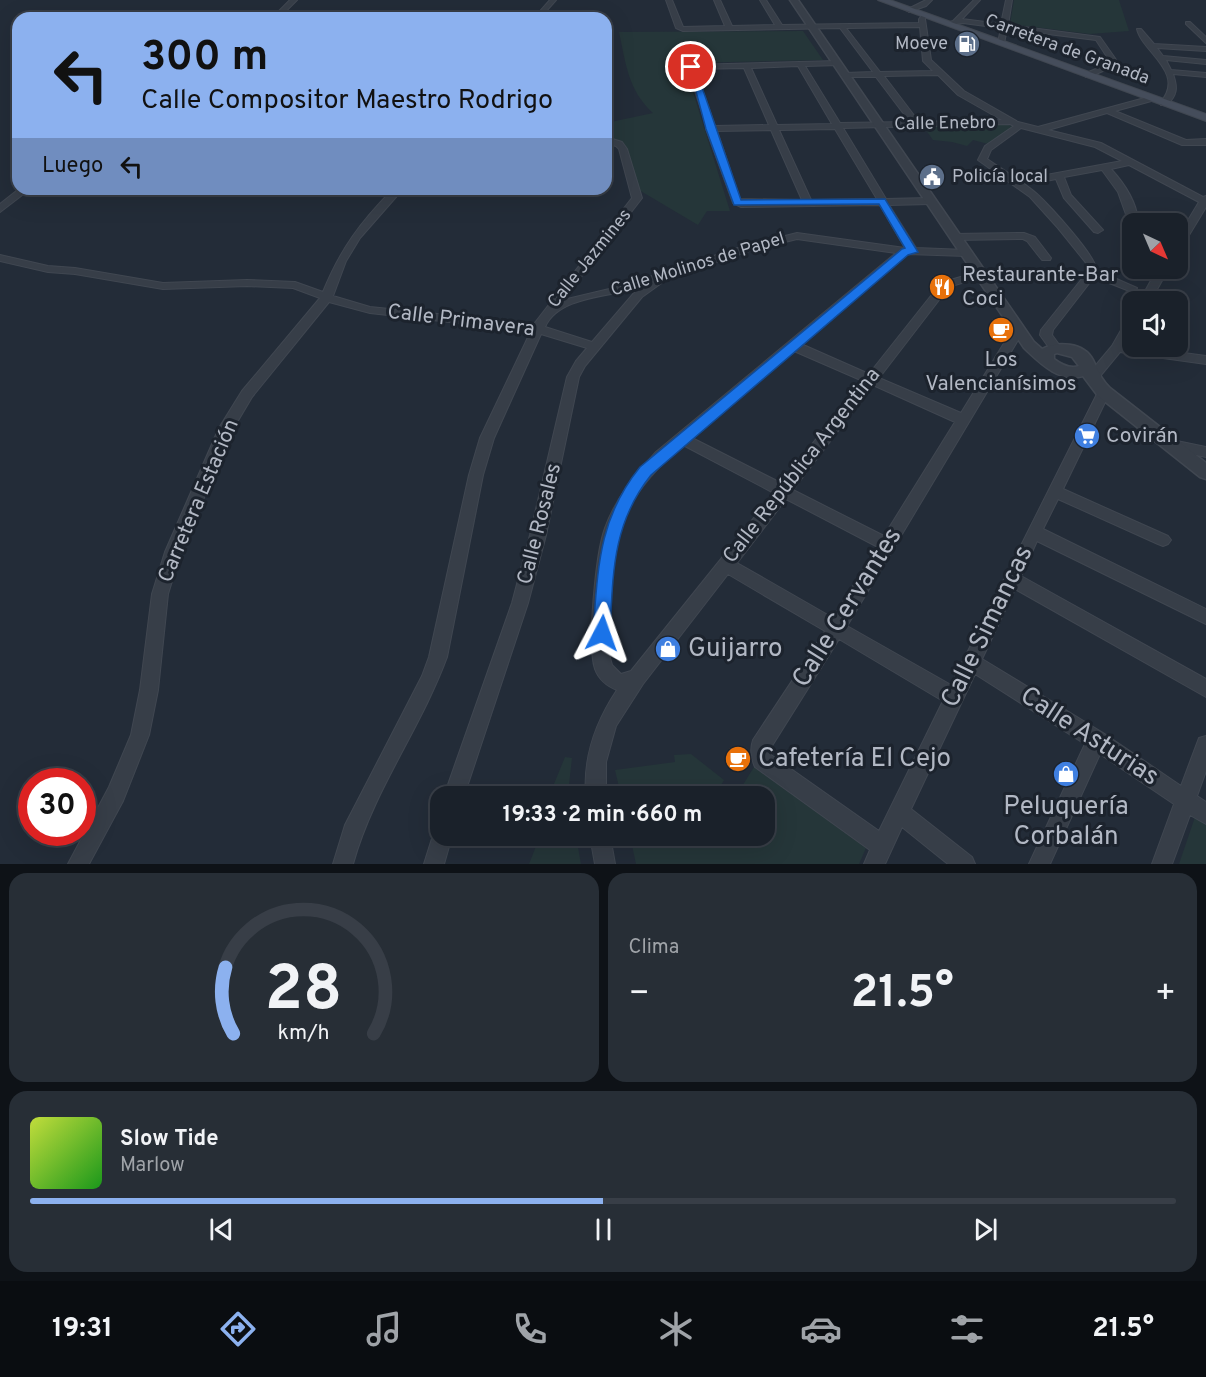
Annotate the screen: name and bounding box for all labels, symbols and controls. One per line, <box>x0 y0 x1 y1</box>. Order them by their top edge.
street label: Carretera de Granada <box>982 10 1152 90</box>
fuel station icon: Moeve <box>952 29 982 59</box>
text: 300 m <box>141 32 268 85</box>
place label: Moeve <box>895 33 948 56</box>
icon: left <box>42 36 120 114</box>
pin <box>665 41 716 92</box>
icon: arrive <box>674 50 707 83</box>
text: Calle Compositor Maestro Rodrigo <box>141 84 553 118</box>
street label: Calle Enebro <box>894 112 996 136</box>
icon: left <box>115 150 148 183</box>
text: Luego <box>42 153 103 180</box>
public building icon: Policía local <box>917 162 947 192</box>
place label: Policía local <box>952 166 1048 189</box>
street label: Calle Jazmines <box>543 205 637 313</box>
north arrow <box>1122 213 1188 279</box>
map controls <box>1122 213 1188 357</box>
street label: Calle Molinos de Papel <box>608 228 788 302</box>
place label: Restaurante-Bar Coci <box>962 262 1118 313</box>
restaurant icon: Restaurante-Bar Coci <box>927 272 957 302</box>
button: sound <box>1122 291 1188 357</box>
street label: Calle Primavera <box>386 299 536 343</box>
cafe icon: Los Valencianísimos <box>986 315 1016 345</box>
place label: Los Valencianísimos <box>925 347 1077 398</box>
street label: Calle República Argentina <box>717 363 887 569</box>
street label: Carretera Estación <box>152 415 246 587</box>
supermarket icon: Covirán <box>1072 421 1102 451</box>
place label: Covirán <box>1106 423 1178 450</box>
street label: Calle Rosales <box>512 461 568 587</box>
street label: Calle Cervantes <box>786 522 910 694</box>
street label: Calle Simancas <box>935 541 1041 713</box>
position arrow <box>570 601 634 665</box>
place label: Guijarro <box>688 633 782 666</box>
shop icon: Guijarro <box>653 634 683 664</box>
street label: Calle Asturias <box>1013 680 1165 794</box>
place label: Cafetería El Cejo <box>758 743 951 776</box>
cafe icon: Cafetería El Cejo <box>723 744 753 774</box>
shop icon: Peluquería Corbalán <box>1051 759 1081 789</box>
speed limit sign: 30 <box>18 768 96 846</box>
place label: Peluquería Corbalán <box>1003 791 1129 854</box>
text: 19:33 · 2 min · 660 m <box>503 802 702 829</box>
text: Clima <box>629 935 679 961</box>
text: 28 <box>265 953 342 1032</box>
text: 21.5° <box>851 966 954 1023</box>
text: − <box>629 974 650 1016</box>
text: + <box>1155 974 1176 1016</box>
text: km/h <box>278 1021 330 1048</box>
text: Slow Tide <box>120 1126 219 1153</box>
text: Marlow <box>120 1153 184 1179</box>
icon: previous <box>205 1213 238 1246</box>
icon: pause <box>587 1213 620 1246</box>
icon: next <box>969 1213 1002 1246</box>
icon: directions <box>217 1308 259 1350</box>
icon: music <box>363 1308 405 1350</box>
icon: phone <box>509 1308 551 1350</box>
icon: climate <box>655 1308 697 1350</box>
icon: car <box>800 1308 842 1350</box>
icon: filters <box>946 1308 988 1350</box>
text: 19:31 <box>52 1312 113 1346</box>
text: 21.5° <box>1092 1312 1154 1346</box>

